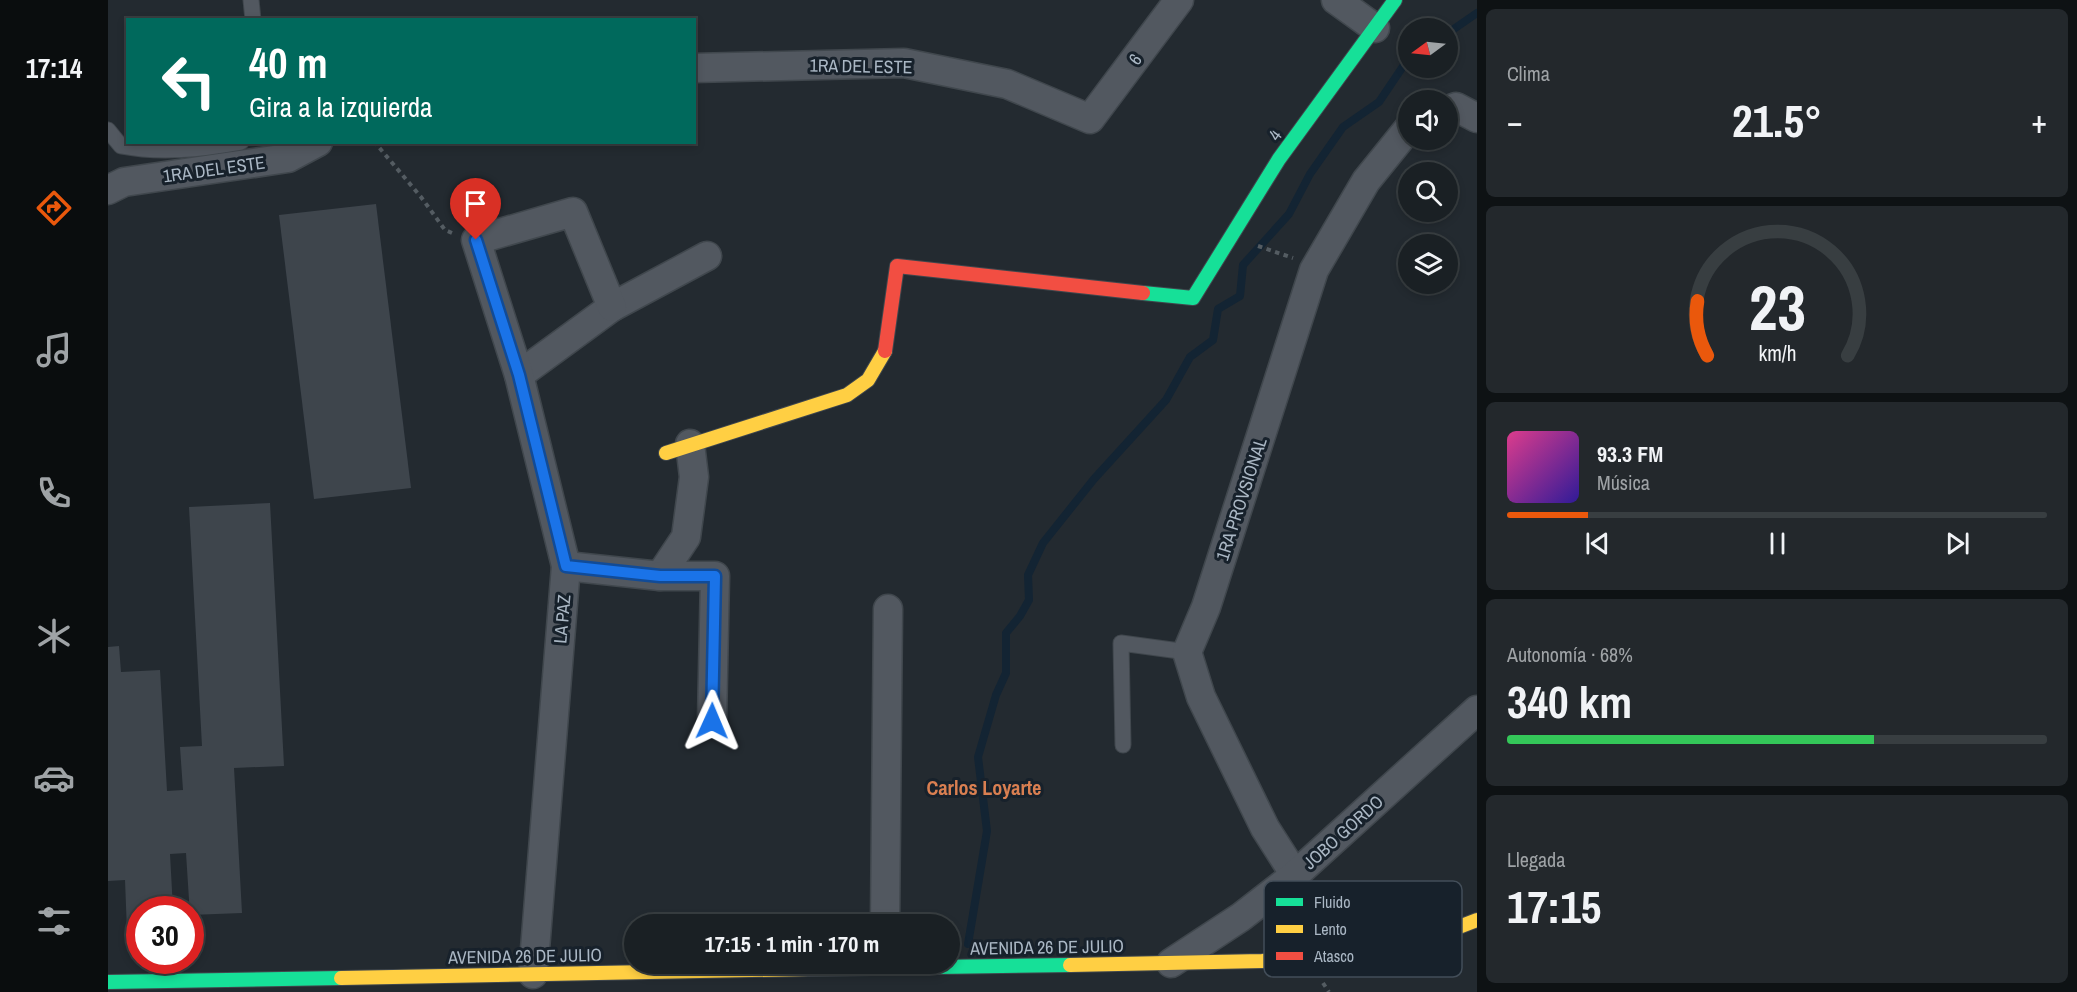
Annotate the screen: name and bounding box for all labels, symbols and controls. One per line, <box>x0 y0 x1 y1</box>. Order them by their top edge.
north arrow <box>1398 18 1458 78</box>
map controls <box>1398 18 1458 294</box>
text: 40 m <box>249 35 328 91</box>
icon: left <box>150 42 228 120</box>
street label: 6 <box>1123 48 1147 70</box>
text: 17:14 <box>26 50 82 86</box>
street label: 1RA DEL ESTE <box>809 53 913 79</box>
text: Clima <box>1507 60 1550 87</box>
text: Gira a la izquierda <box>249 89 432 125</box>
button: sound <box>1398 90 1458 150</box>
text: 21.5° <box>1732 90 1822 151</box>
text: − <box>1507 99 1523 143</box>
text: + <box>2031 99 2047 143</box>
street label: 4 <box>1262 124 1288 146</box>
street label: 1RA DEL ESTE <box>161 149 267 189</box>
button: search <box>1398 162 1458 222</box>
pin <box>450 178 501 240</box>
icon: directions <box>33 187 75 229</box>
icon: arrive <box>459 187 492 220</box>
button: layers <box>1398 234 1458 294</box>
text: 23 <box>1749 266 1805 350</box>
icon: music <box>33 329 75 371</box>
text: km/h <box>1758 340 1796 369</box>
street label: 1RA PROVSIONAL <box>1209 434 1273 564</box>
text: 93.3 FM <box>1597 439 1663 469</box>
text: Música <box>1597 469 1650 496</box>
icon: phone <box>33 472 75 514</box>
icon: previous <box>1581 527 1614 560</box>
icon: pause <box>1761 527 1794 560</box>
icon: next <box>1941 527 1974 560</box>
street label: LA PAZ <box>547 594 577 644</box>
icon: climate <box>33 615 75 657</box>
text: Autonomía · 68% <box>1507 641 1633 668</box>
text: 340 km <box>1507 671 1632 732</box>
position arrow <box>680 689 744 753</box>
icon: car <box>33 757 75 799</box>
district label: Carlos Loyarte <box>927 774 1041 801</box>
street label: JOBO GORDO <box>1297 789 1389 875</box>
text: Llegada <box>1507 846 1565 873</box>
text: 17:15 <box>1507 876 1601 937</box>
legend <box>1264 881 1462 977</box>
text: Fluido <box>1314 891 1350 913</box>
speed limit sign: 30 <box>126 896 204 974</box>
icon: filters <box>33 900 75 942</box>
text: Lento <box>1314 918 1347 940</box>
text: 17:15 · 1 min · 170 m <box>705 929 879 959</box>
street label: AVENIDA 26 DE JULIO <box>969 933 1124 961</box>
street label: AVENIDA 26 DE JULIO <box>447 942 602 970</box>
text: Atasco <box>1313 945 1354 967</box>

